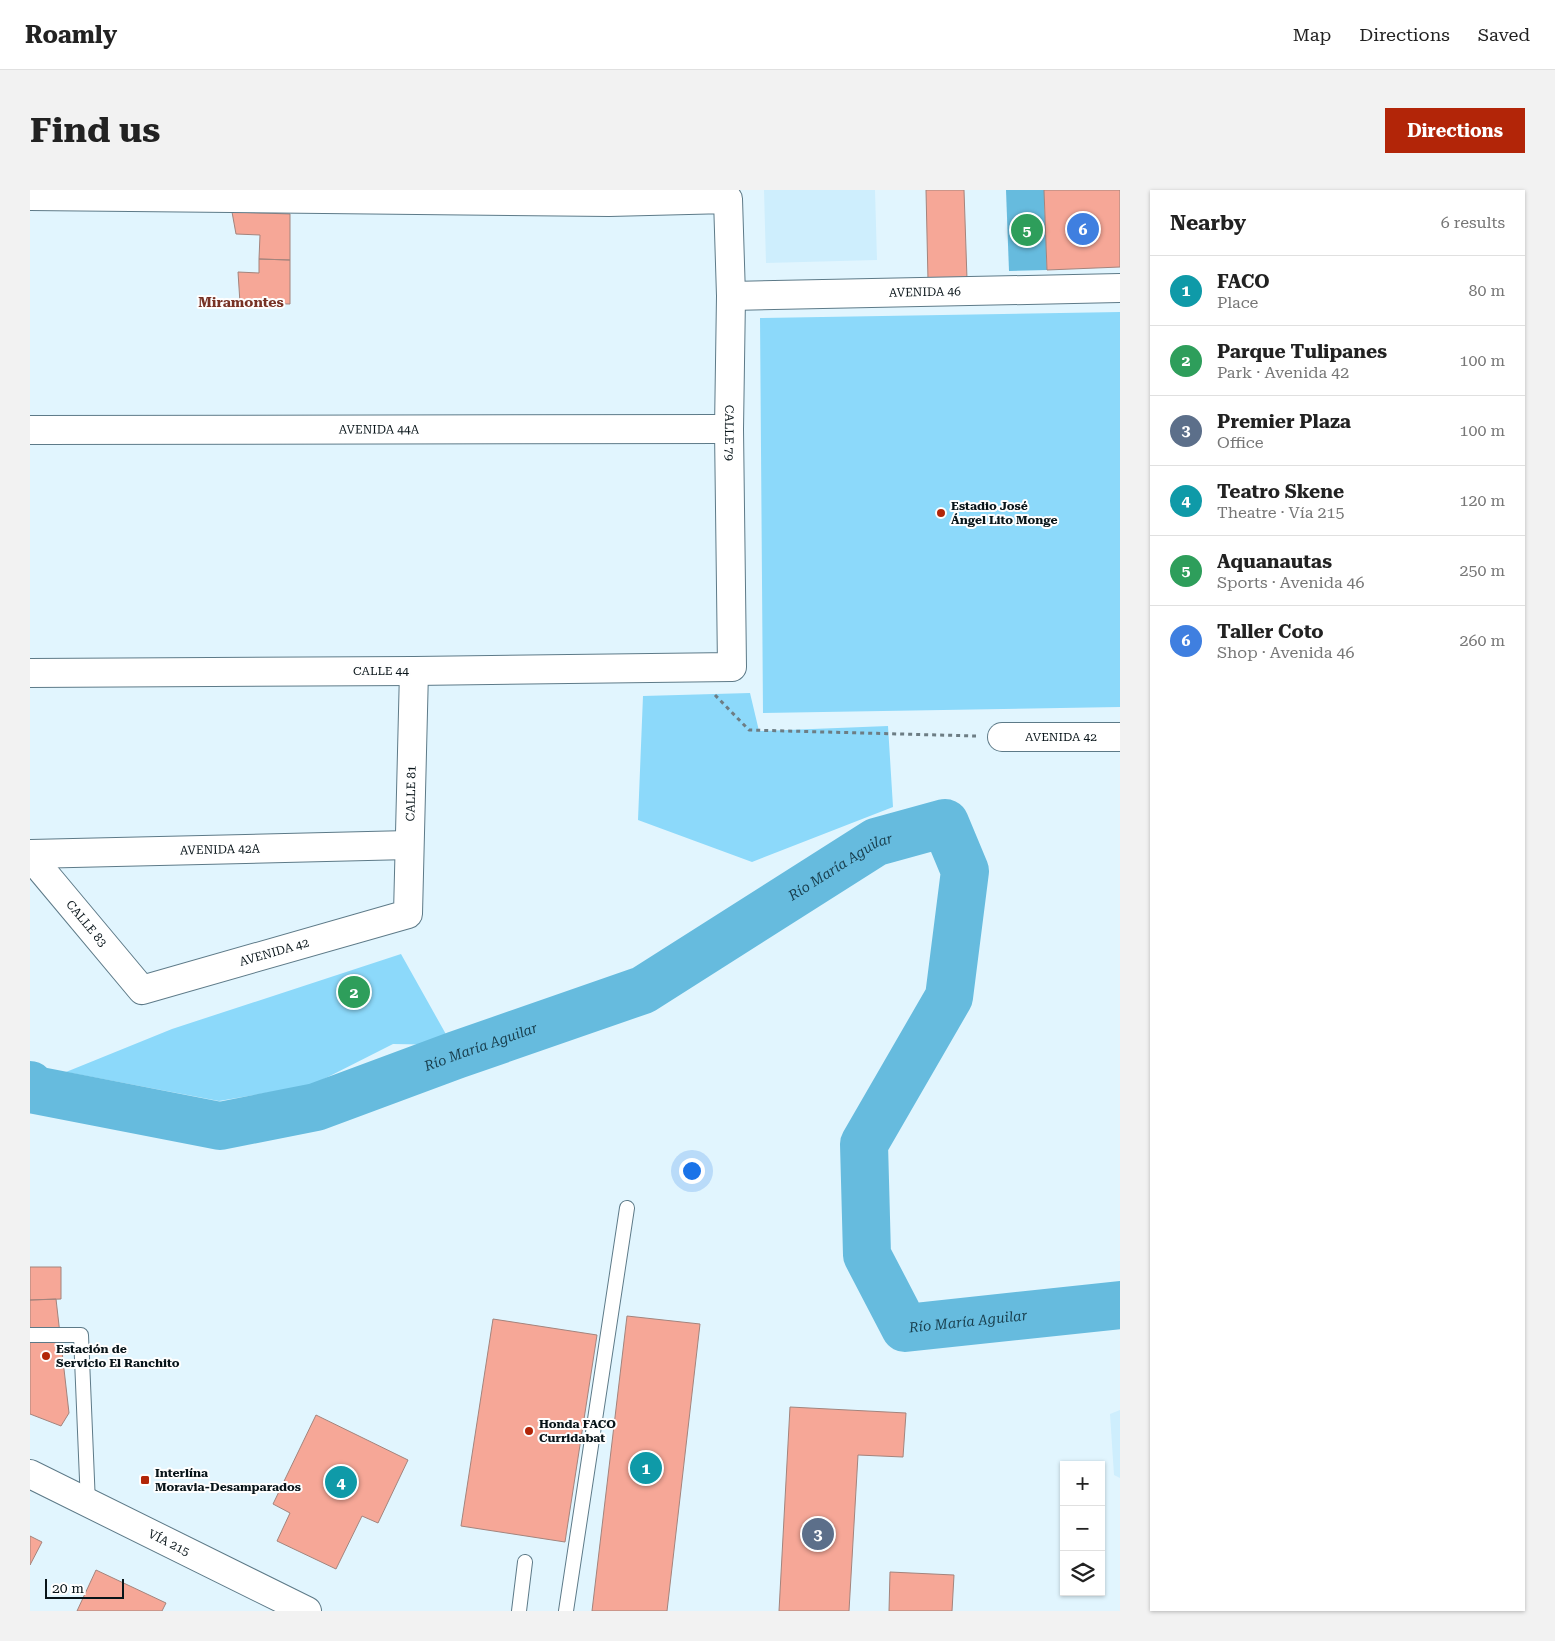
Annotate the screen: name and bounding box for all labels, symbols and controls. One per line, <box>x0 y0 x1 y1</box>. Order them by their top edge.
text: Roamly <box>25 21 117 49</box>
text: Map <box>1293 24 1331 45</box>
text: Directions <box>1359 24 1450 45</box>
text: Saved <box>1478 24 1530 45</box>
button: Directions <box>1385 108 1525 153</box>
text: Find us <box>30 110 160 151</box>
pin: 6 <box>1067 210 1099 248</box>
pin: 5 <box>1011 211 1043 249</box>
text: Nearby <box>1170 211 1246 235</box>
text: 6 results <box>1441 213 1505 232</box>
text: FACO <box>1217 270 1270 293</box>
text: 1 <box>1182 281 1190 300</box>
text: 80 m <box>1468 281 1505 300</box>
street label: AVENIDA 46 <box>889 284 961 300</box>
text: Place <box>1217 293 1258 312</box>
district label: Miramontes <box>198 294 284 310</box>
text: Parque Tulipanes <box>1217 340 1387 363</box>
text: 2 <box>1182 351 1190 370</box>
text: 100 m <box>1459 351 1505 370</box>
text: Park · Avenida 42 <box>1217 363 1349 382</box>
street label: CALLE 79 <box>722 405 736 461</box>
text: Premier Plaza <box>1217 410 1351 433</box>
text: 3 <box>1182 421 1190 440</box>
text: 100 m <box>1459 421 1505 440</box>
street label: AVENIDA 44A <box>339 422 420 437</box>
text: Office <box>1217 433 1263 452</box>
text: Teatro Skene <box>1217 480 1344 503</box>
text: 4 <box>1182 491 1190 510</box>
text: 120 m <box>1459 491 1505 510</box>
place label: Estadio José Ángel Lito Monge <box>951 499 1058 527</box>
text: Theatre · Vía 215 <box>1217 503 1344 522</box>
marker: Estadio José Ángel Lito Monge <box>935 507 947 519</box>
text: Aquanautas <box>1217 550 1332 573</box>
text: 5 <box>1182 561 1190 580</box>
text: 250 m <box>1459 561 1505 580</box>
text: Sports · Avenida 46 <box>1217 573 1365 592</box>
text: Taller Coto <box>1217 620 1324 643</box>
text: 6 <box>1182 631 1190 650</box>
text: 260 m <box>1459 631 1505 650</box>
text: Shop · Avenida 46 <box>1217 643 1355 662</box>
street label: CALLE 44 <box>353 664 409 678</box>
street label: AVENIDA 42 <box>1025 730 1097 744</box>
street label: CALLE 81 <box>403 765 419 822</box>
water label: Río María Aguilar <box>785 830 894 904</box>
street label: AVENIDA 42A <box>180 842 261 857</box>
street label: CALLE 83 <box>63 898 110 950</box>
street label: AVENIDA 42 <box>238 936 311 969</box>
pin: 2 <box>338 973 370 1011</box>
water label: Río María Aguilar <box>421 1019 540 1074</box>
your location <box>679 1158 705 1184</box>
water label: Río María Aguilar <box>907 1307 1028 1336</box>
place label: Estación de Servicio El Ranchito <box>56 1342 180 1370</box>
marker: Estación de Servicio El Ranchito <box>40 1350 52 1362</box>
place label: Honda FACO Curridabat <box>539 1417 616 1445</box>
marker: Honda FACO Curridabat <box>523 1425 535 1437</box>
pin: 1 <box>630 1449 662 1487</box>
map controls <box>1060 1461 1105 1596</box>
button: + <box>1060 1461 1105 1506</box>
pin: 4 <box>325 1463 357 1501</box>
place label: Interlína Moravia-Desamparados <box>155 1466 301 1494</box>
marker: Interlína Moravia-Desamparados <box>139 1474 151 1486</box>
button: − <box>1060 1506 1105 1551</box>
pin: 3 <box>802 1515 834 1553</box>
street label: VÍA 215 <box>146 1527 192 1559</box>
button: layers <box>1060 1551 1105 1596</box>
scale bar <box>45 1576 124 1599</box>
text: 20 m <box>52 1580 84 1596</box>

